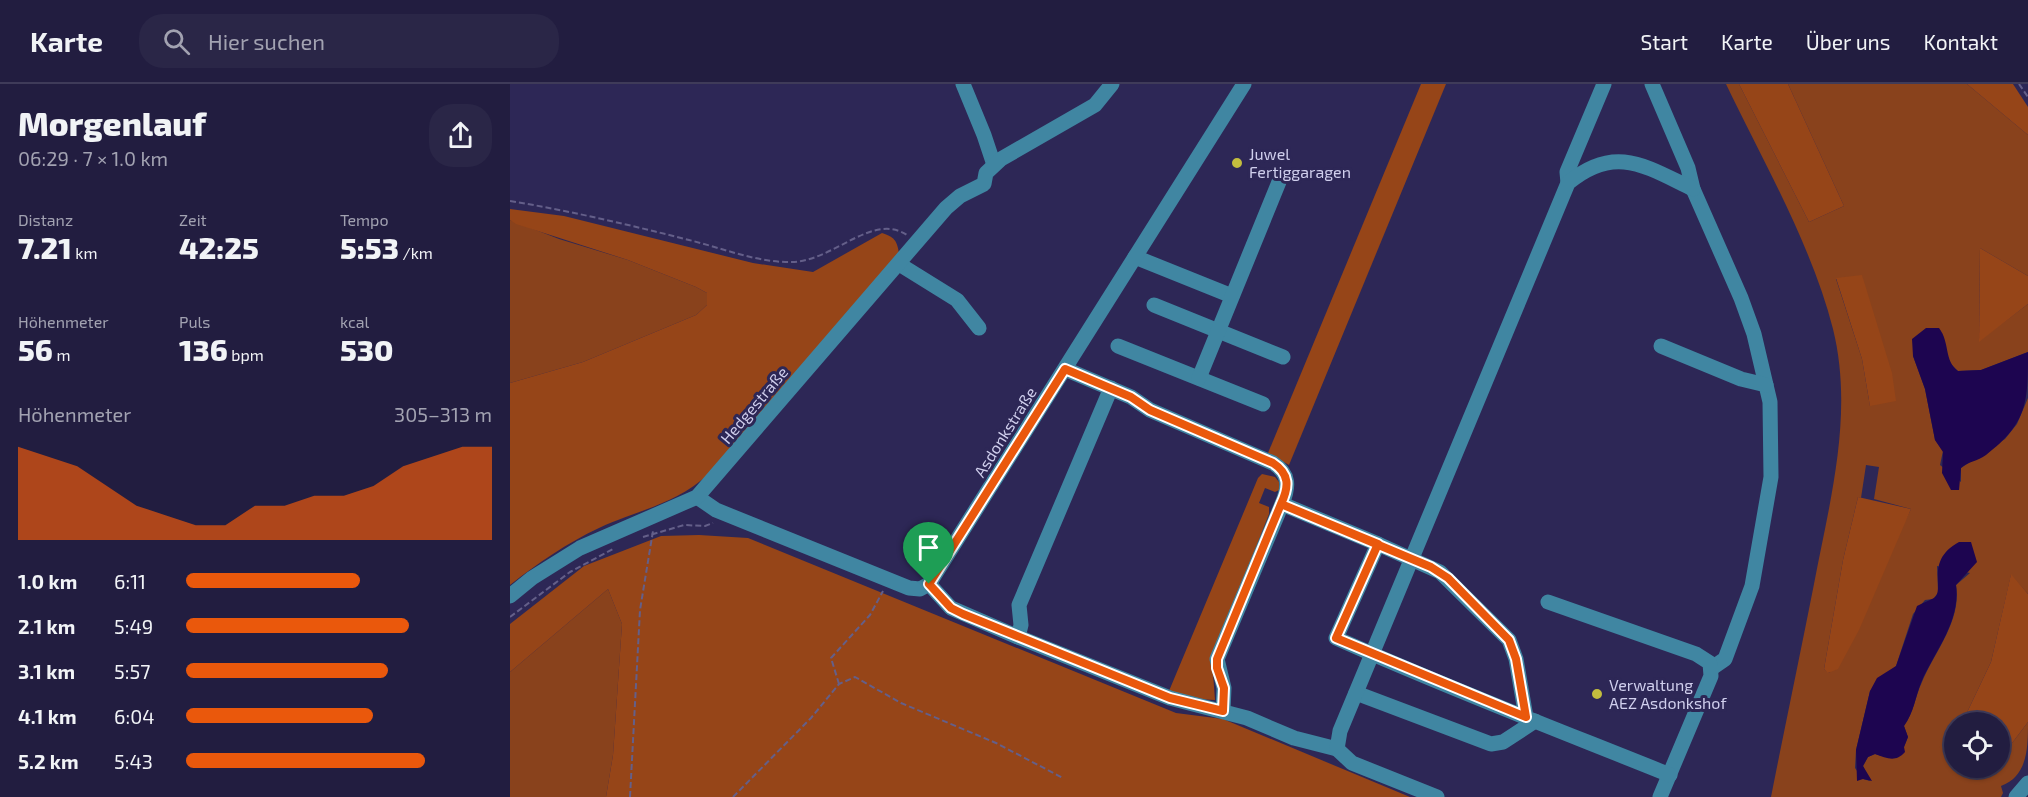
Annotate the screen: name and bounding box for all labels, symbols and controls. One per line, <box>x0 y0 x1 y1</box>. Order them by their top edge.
search box <box>139 14 559 68</box>
text: Karte <box>30 24 103 58</box>
icon: search <box>160 25 193 58</box>
text: Hier suchen <box>208 28 325 54</box>
text: Start <box>1641 29 1688 54</box>
text: Karte <box>1721 29 1773 54</box>
text: Über uns <box>1806 29 1891 54</box>
text: Kontakt <box>1924 29 1998 54</box>
text: Morgenlauf <box>18 103 206 143</box>
button: share <box>429 104 492 167</box>
place label: Juwel Fertiggaragen <box>1249 144 1351 181</box>
text: 06:29 · 7 × 1.0 km <box>18 146 168 170</box>
marker: Juwel Fertiggaragen <box>1230 156 1244 170</box>
text: Distanz <box>18 210 73 229</box>
text: Zeit <box>179 210 207 229</box>
text: Tempo <box>340 210 388 229</box>
text: 7.21 <box>18 229 72 265</box>
text: 42:25 <box>179 229 259 265</box>
text: 5:53 <box>340 229 399 265</box>
text: km <box>72 243 97 262</box>
text: /km <box>399 243 433 262</box>
text: Höhenmeter <box>18 312 109 331</box>
text: Puls <box>179 312 210 331</box>
text: kcal <box>340 312 369 331</box>
text: 56 <box>18 331 53 367</box>
text: 136 <box>179 331 228 367</box>
text: 530 <box>340 331 393 367</box>
text: m <box>53 345 70 364</box>
text: bpm <box>228 345 264 364</box>
street label: Hedgestraße <box>716 362 791 447</box>
street label: Asdonkstraße <box>969 383 1040 480</box>
text: Höhenmeter <box>18 402 131 426</box>
text: 305–313 m <box>394 402 492 426</box>
pin <box>903 522 954 584</box>
icon: arrive <box>912 531 945 564</box>
text: 1.0 km <box>18 569 77 593</box>
text: 6:11 <box>114 569 146 593</box>
text: 2.1 km <box>18 614 75 638</box>
text: 5:49 <box>114 614 153 638</box>
text: 3.1 km <box>18 659 75 683</box>
text: 5:57 <box>114 659 150 683</box>
place label: Verwaltung AEZ Asdonkshof <box>1609 675 1727 712</box>
marker: Verwaltung AEZ Asdonkshof <box>1590 687 1604 701</box>
text: 4.1 km <box>18 704 77 728</box>
text: 6:04 <box>114 704 155 728</box>
map controls <box>1944 712 2010 778</box>
button: locate <box>1944 712 2010 778</box>
text: 5.2 km <box>18 749 79 773</box>
text: 5:43 <box>114 749 153 773</box>

